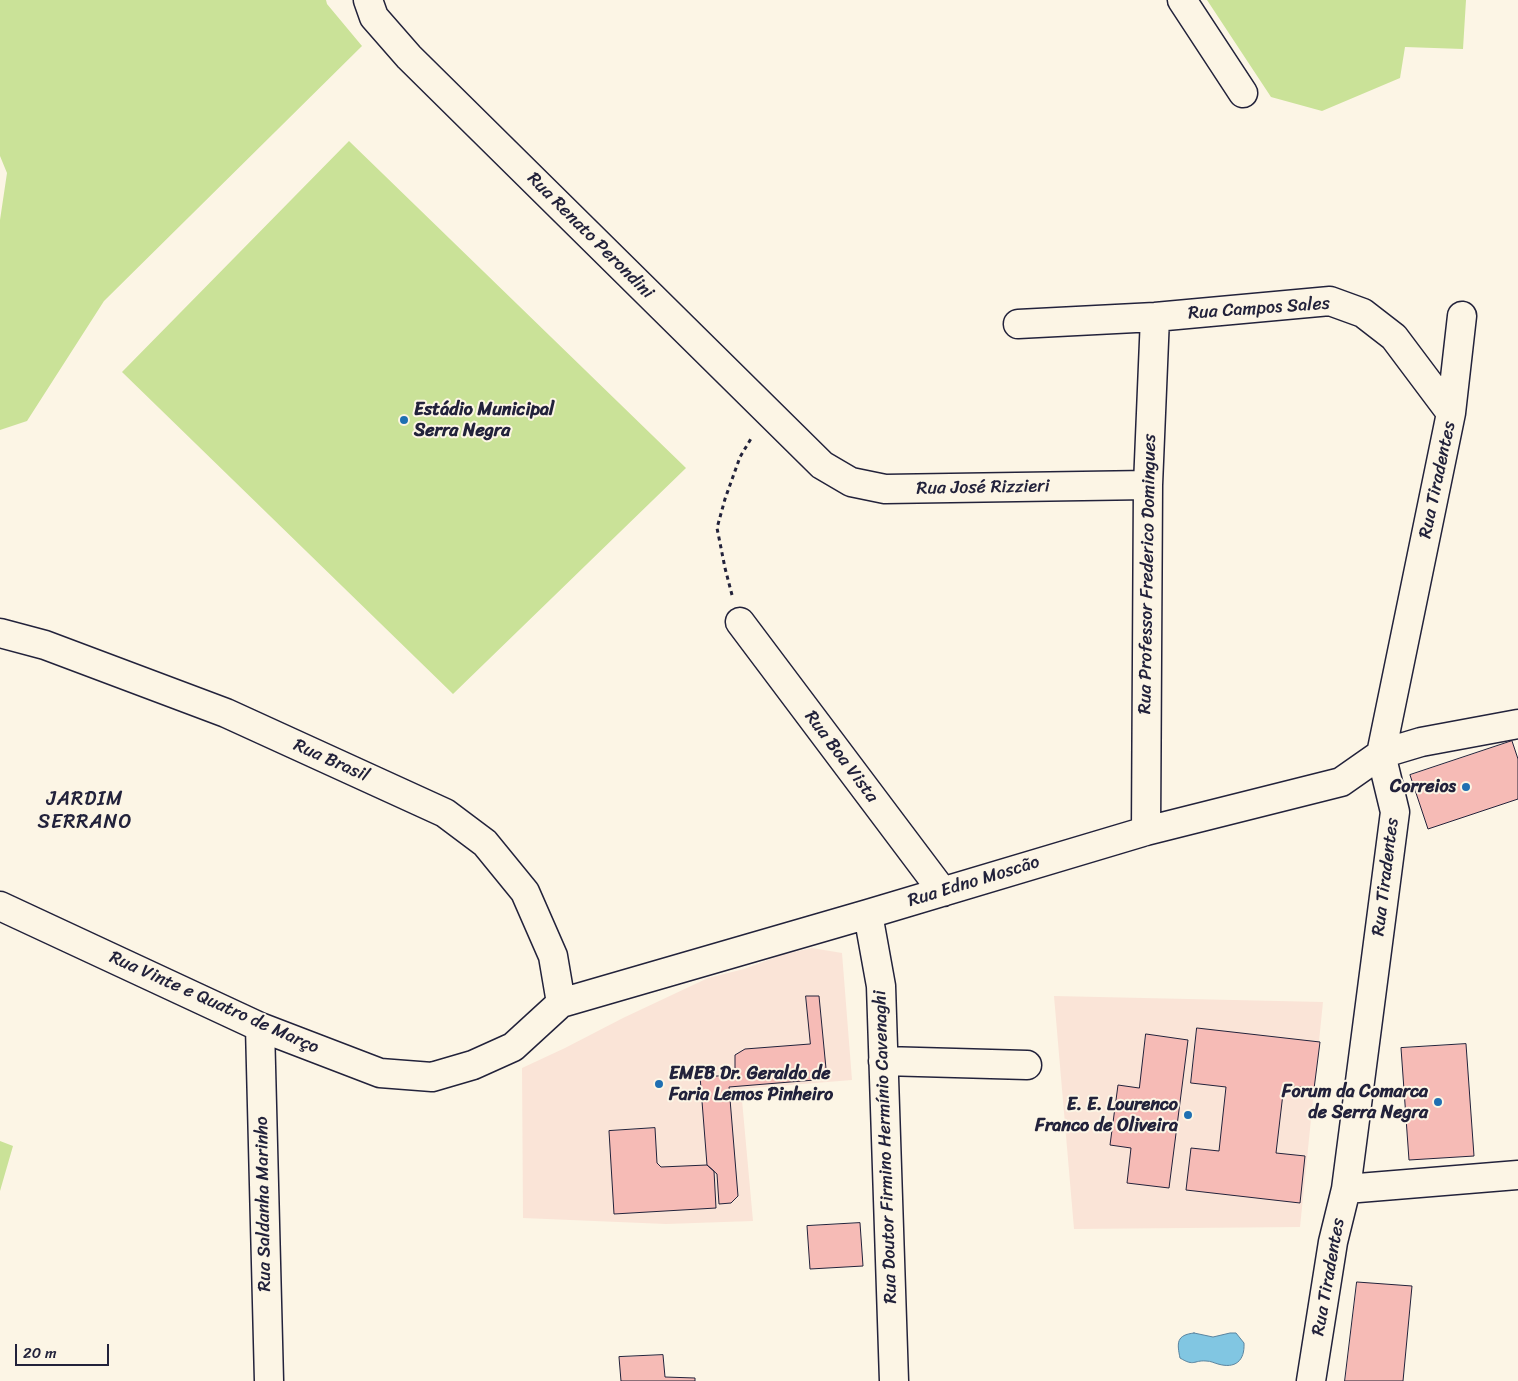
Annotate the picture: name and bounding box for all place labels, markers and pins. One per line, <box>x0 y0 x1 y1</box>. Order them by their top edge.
place label: Estádio Municipal Serra Negra <box>414 399 554 442</box>
marker: Estádio Municipal Serra Negra <box>398 414 410 426</box>
place label: Correios <box>1390 776 1456 798</box>
marker: Correios <box>1460 781 1472 793</box>
place label: EMEB Dr. Geraldo de Faria Lemos Pinheiro <box>669 1063 833 1106</box>
marker: EMEB Dr. Geraldo de Faria Lemos Pinheiro <box>653 1078 665 1090</box>
place label: Forum da Comarca de Serra Negra <box>1282 1081 1428 1124</box>
place label: E. E. Lourenco Franco de Oliveira <box>1035 1094 1178 1136</box>
marker: Forum da Comarca de Serra Negra <box>1432 1096 1444 1108</box>
marker: E. E. Lourenco Franco de Oliveira <box>1182 1109 1194 1121</box>

